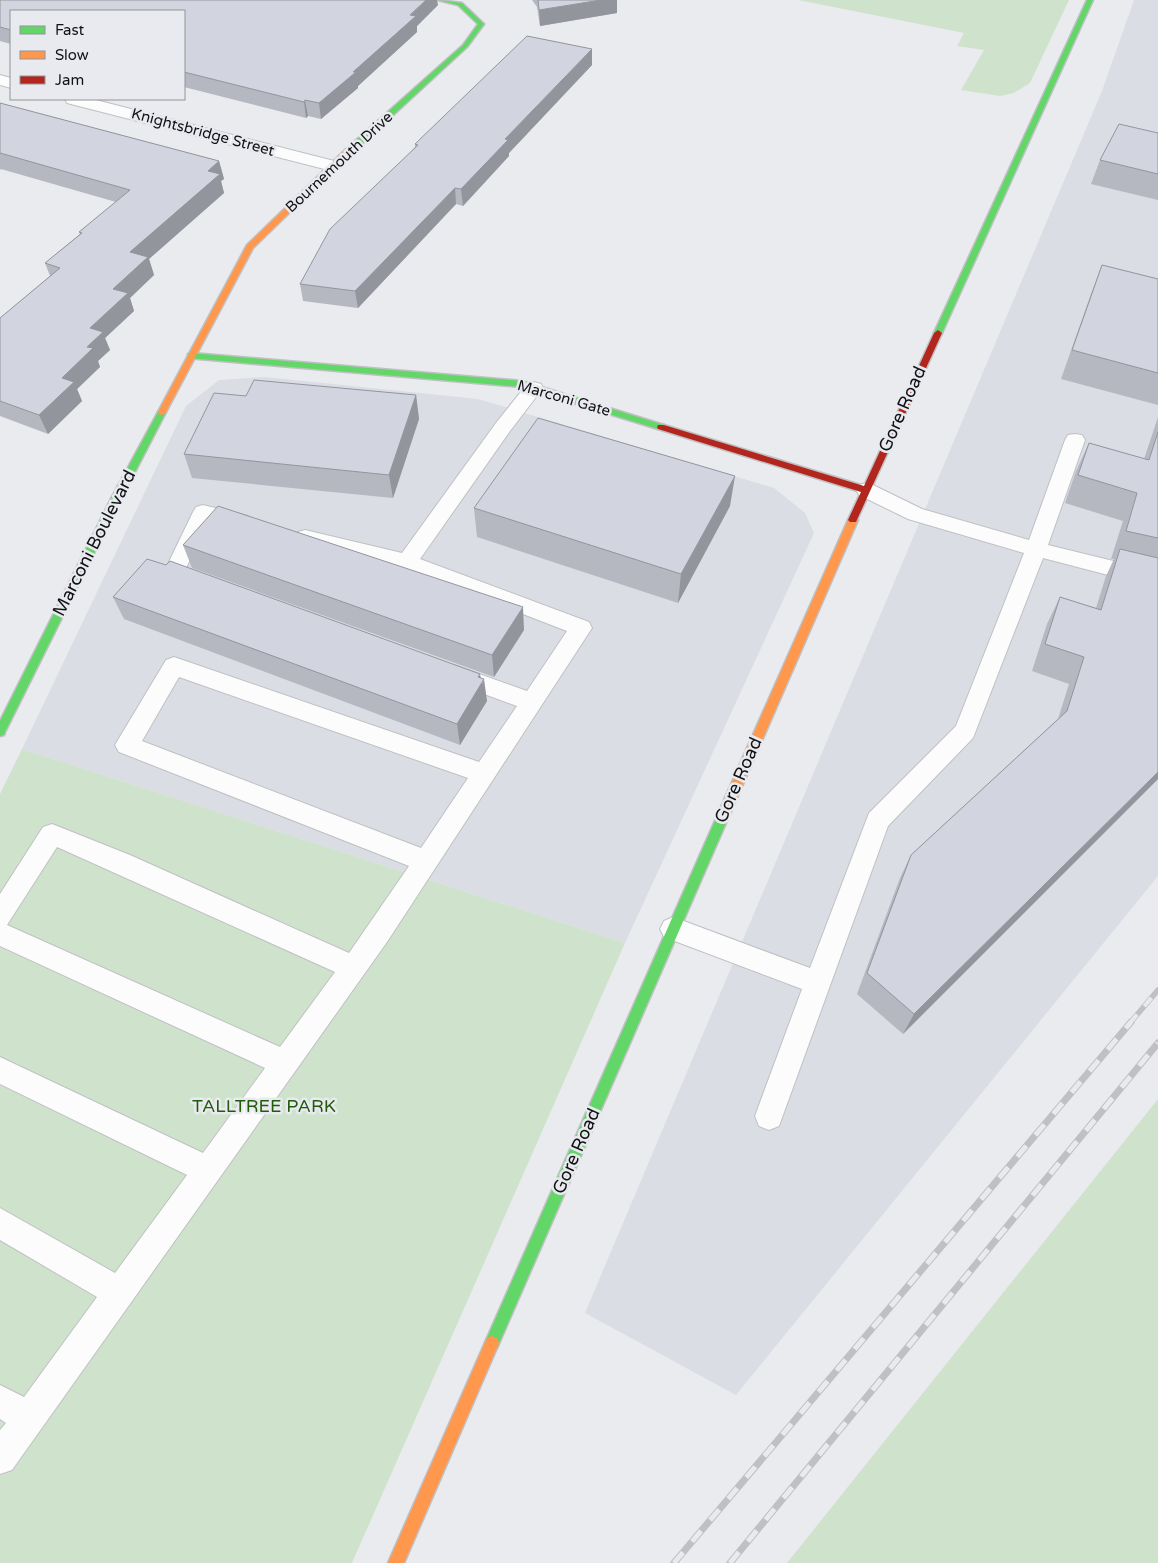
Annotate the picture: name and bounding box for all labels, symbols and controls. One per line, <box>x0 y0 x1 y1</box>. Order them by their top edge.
legend <box>10 10 185 100</box>
text: Fast <box>55 21 85 39</box>
text: Slow <box>55 46 89 64</box>
text: Jam <box>55 71 84 89</box>
street label: Knightsbridge Street <box>129 104 277 160</box>
street label: Bournemouth Drive <box>282 108 396 216</box>
street label: Gore Road <box>873 363 931 455</box>
street label: Marconi Gate <box>515 376 613 420</box>
street label: Marconi Boulevard <box>48 466 140 620</box>
street label: Gore Road <box>709 734 767 826</box>
park label: TALLTREE PARK <box>192 1095 336 1117</box>
street label: Gore Road <box>547 1105 605 1197</box>

